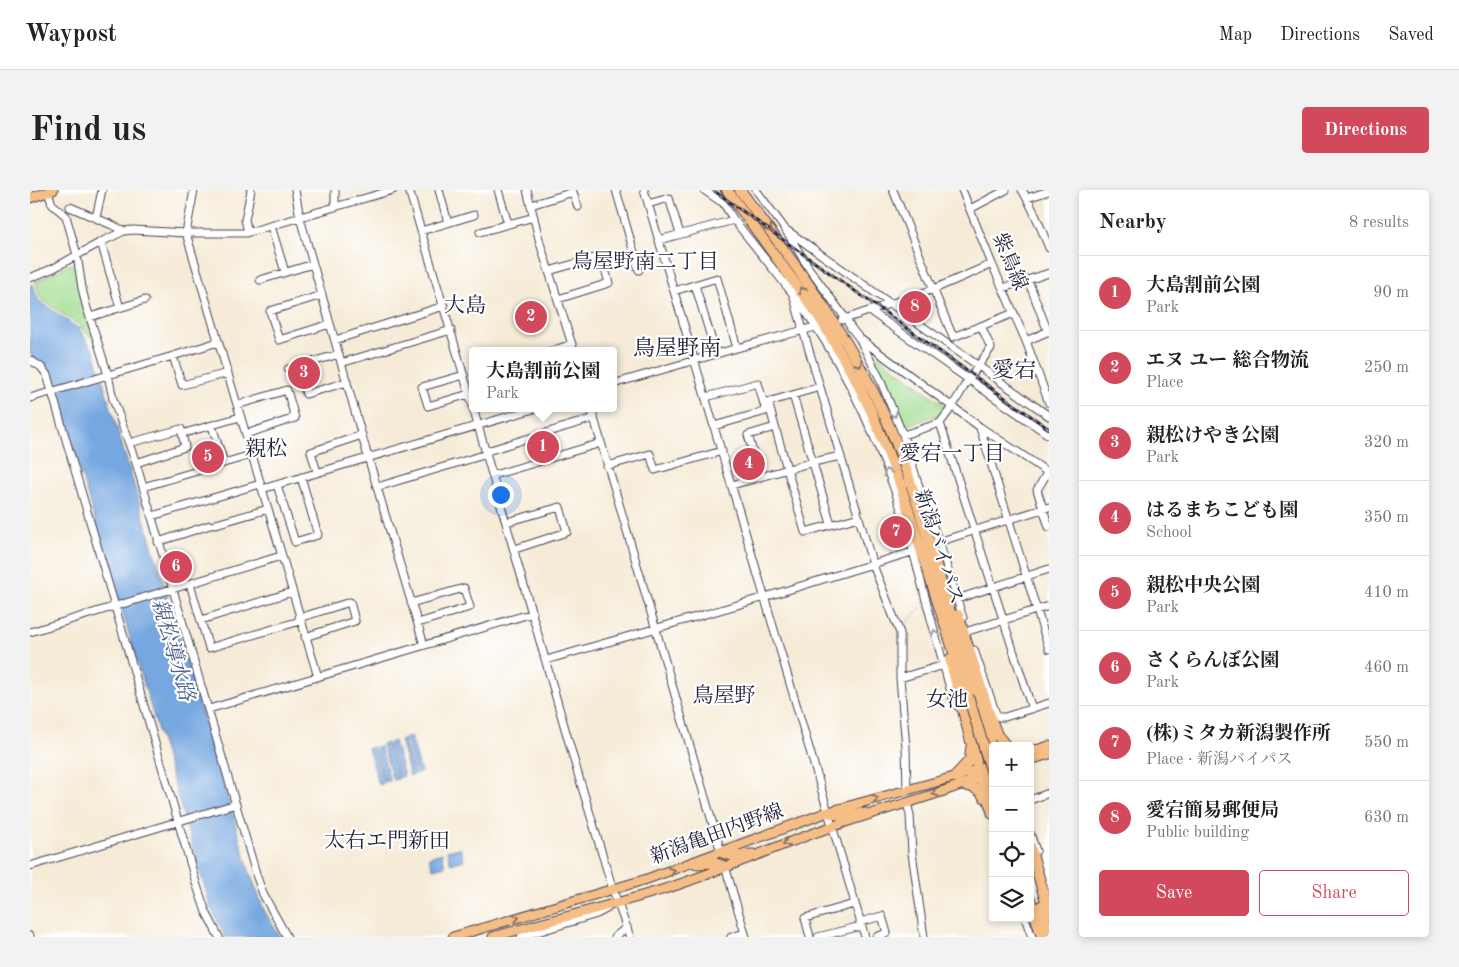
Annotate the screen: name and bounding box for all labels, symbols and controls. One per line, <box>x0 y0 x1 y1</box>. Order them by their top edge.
text: Waypost <box>25 23 117 47</box>
text: Map <box>1219 26 1252 44</box>
text: Directions <box>1280 26 1360 44</box>
text: Saved <box>1388 26 1434 44</box>
button: Directions <box>1302 107 1429 153</box>
text: Find us <box>30 113 146 148</box>
text: Nearby <box>1099 212 1167 233</box>
text: 8 results <box>1349 215 1409 231</box>
one-way arrow <box>763 223 772 233</box>
street label: 紫鳥線 <box>988 230 1032 294</box>
district label: 鳥屋野南二丁目 <box>572 250 719 273</box>
text: 大島割前公園 <box>1146 277 1260 296</box>
text: 1 <box>1110 285 1120 301</box>
text: 90 m <box>1373 285 1409 301</box>
one-way arrow <box>799 287 808 296</box>
pin: 8 <box>899 288 931 326</box>
district label: 大島 <box>444 294 486 317</box>
pin: 2 <box>515 298 547 336</box>
text: Park <box>1146 300 1179 316</box>
district label: 鳥屋野南 <box>633 336 721 360</box>
popup <box>469 347 617 412</box>
text: エヌ ユー 総合物流 <box>1146 352 1309 371</box>
pin: 3 <box>288 354 320 392</box>
district label: 愛宕 <box>992 358 1036 382</box>
one-way arrow <box>853 359 863 368</box>
text: 2 <box>1110 360 1120 376</box>
text: 250 m <box>1364 360 1409 376</box>
text: 大島割前公園 <box>486 363 600 382</box>
text: Place <box>1146 375 1183 391</box>
text: Park <box>486 386 519 402</box>
one-way arrow <box>887 409 898 418</box>
text: 親松けやき公園 <box>1146 427 1279 446</box>
pin: 1 <box>527 428 559 466</box>
text: 3 <box>1110 435 1120 451</box>
text: 320 m <box>1364 435 1409 451</box>
district label: 親松 <box>245 437 287 460</box>
pin: 5 <box>192 438 224 476</box>
district label: 愛宕一丁目 <box>900 442 1005 465</box>
pin: 4 <box>733 445 765 483</box>
text: Park <box>1146 450 1179 466</box>
one-way arrow <box>883 469 893 477</box>
your location <box>488 482 514 508</box>
street label: 新潟バイパス <box>910 486 968 607</box>
text: はるまちこども園 <box>1146 502 1298 521</box>
text: 4 <box>1110 510 1120 526</box>
text: 350 m <box>1364 510 1409 526</box>
pin: 7 <box>880 513 912 551</box>
text: School <box>1146 525 1192 541</box>
pin: 6 <box>160 548 192 586</box>
text: 親松中央公園 <box>1146 577 1260 596</box>
text: 5 <box>1110 585 1120 601</box>
text: 410 m <box>1364 585 1409 601</box>
water label: 親松導水路 <box>147 596 199 705</box>
text: Park <box>1146 600 1179 616</box>
one-way arrow <box>930 629 941 638</box>
text: さくらんぼ公園 <box>1146 652 1279 671</box>
text: 6 <box>1110 660 1120 676</box>
text: 460 m <box>1364 660 1409 676</box>
text: Park <box>1146 675 1179 691</box>
district label: 鳥屋野 <box>693 684 756 707</box>
district label: 女池 <box>926 688 968 711</box>
text: (株)ミタカ新潟製作所 <box>1146 725 1331 744</box>
text: 7 <box>1110 735 1120 751</box>
text: 550 m <box>1364 735 1409 751</box>
map controls <box>989 742 1034 922</box>
button: + <box>989 742 1034 787</box>
text: Place · 新潟バイパス <box>1146 752 1293 768</box>
one-way arrow <box>931 787 939 797</box>
button: − <box>989 787 1034 832</box>
one-way arrow <box>870 795 878 805</box>
street label: 新潟亀田内野線 <box>647 800 786 868</box>
text: 愛宕簡易郵便局 <box>1146 802 1279 821</box>
text: 8 <box>1110 810 1120 826</box>
text: 630 m <box>1364 810 1409 826</box>
text: Public building <box>1146 825 1249 841</box>
district label: 太右エ門新田 <box>324 829 450 852</box>
button: locate <box>989 832 1034 877</box>
one-way arrow <box>782 837 791 848</box>
one-way arrow <box>667 867 675 877</box>
button: Save <box>1099 870 1249 916</box>
button: Share <box>1259 870 1409 916</box>
button: layers <box>989 877 1034 922</box>
one-way arrow <box>512 914 520 924</box>

